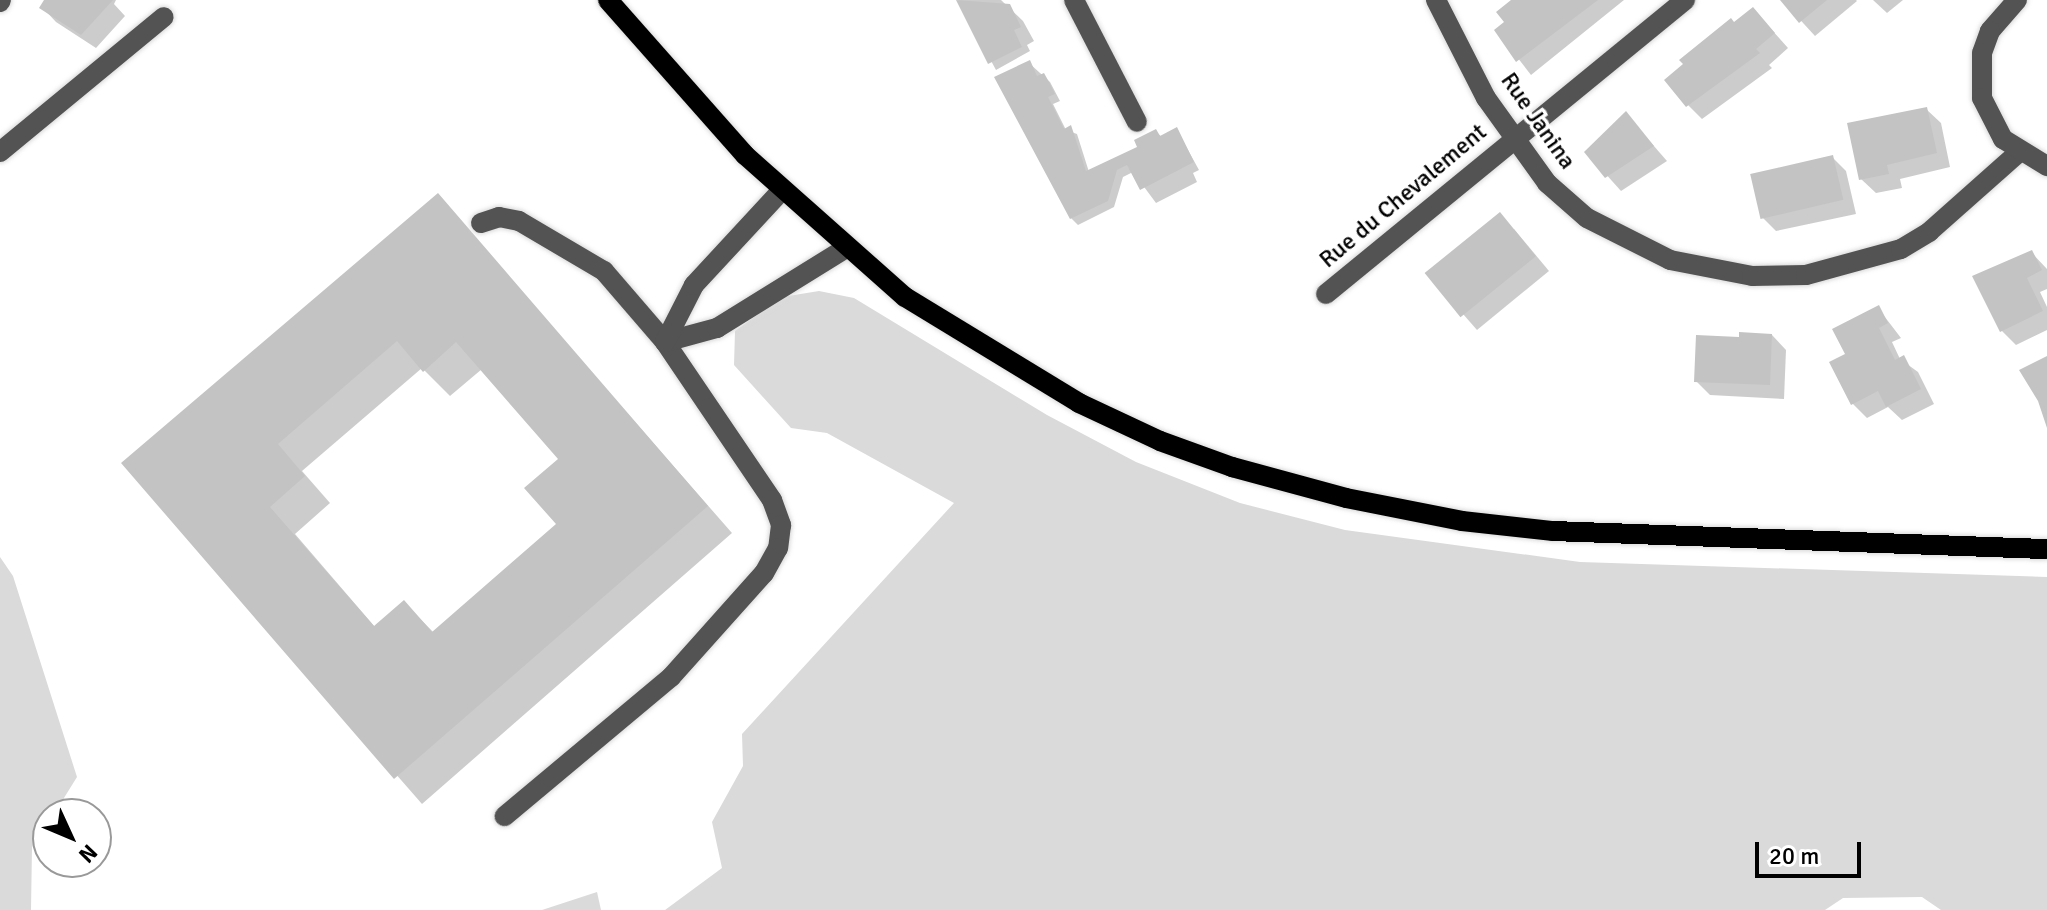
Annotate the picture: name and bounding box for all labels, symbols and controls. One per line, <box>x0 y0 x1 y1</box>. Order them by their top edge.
street label: Rue Janina <box>1494 67 1582 175</box>
street label: Rue du Chevalement <box>1314 118 1492 274</box>
north arrow <box>32 798 112 878</box>
scale bar <box>1759 826 1865 876</box>
text: N <box>73 839 103 869</box>
text: 20 m <box>1769 841 1819 871</box>

